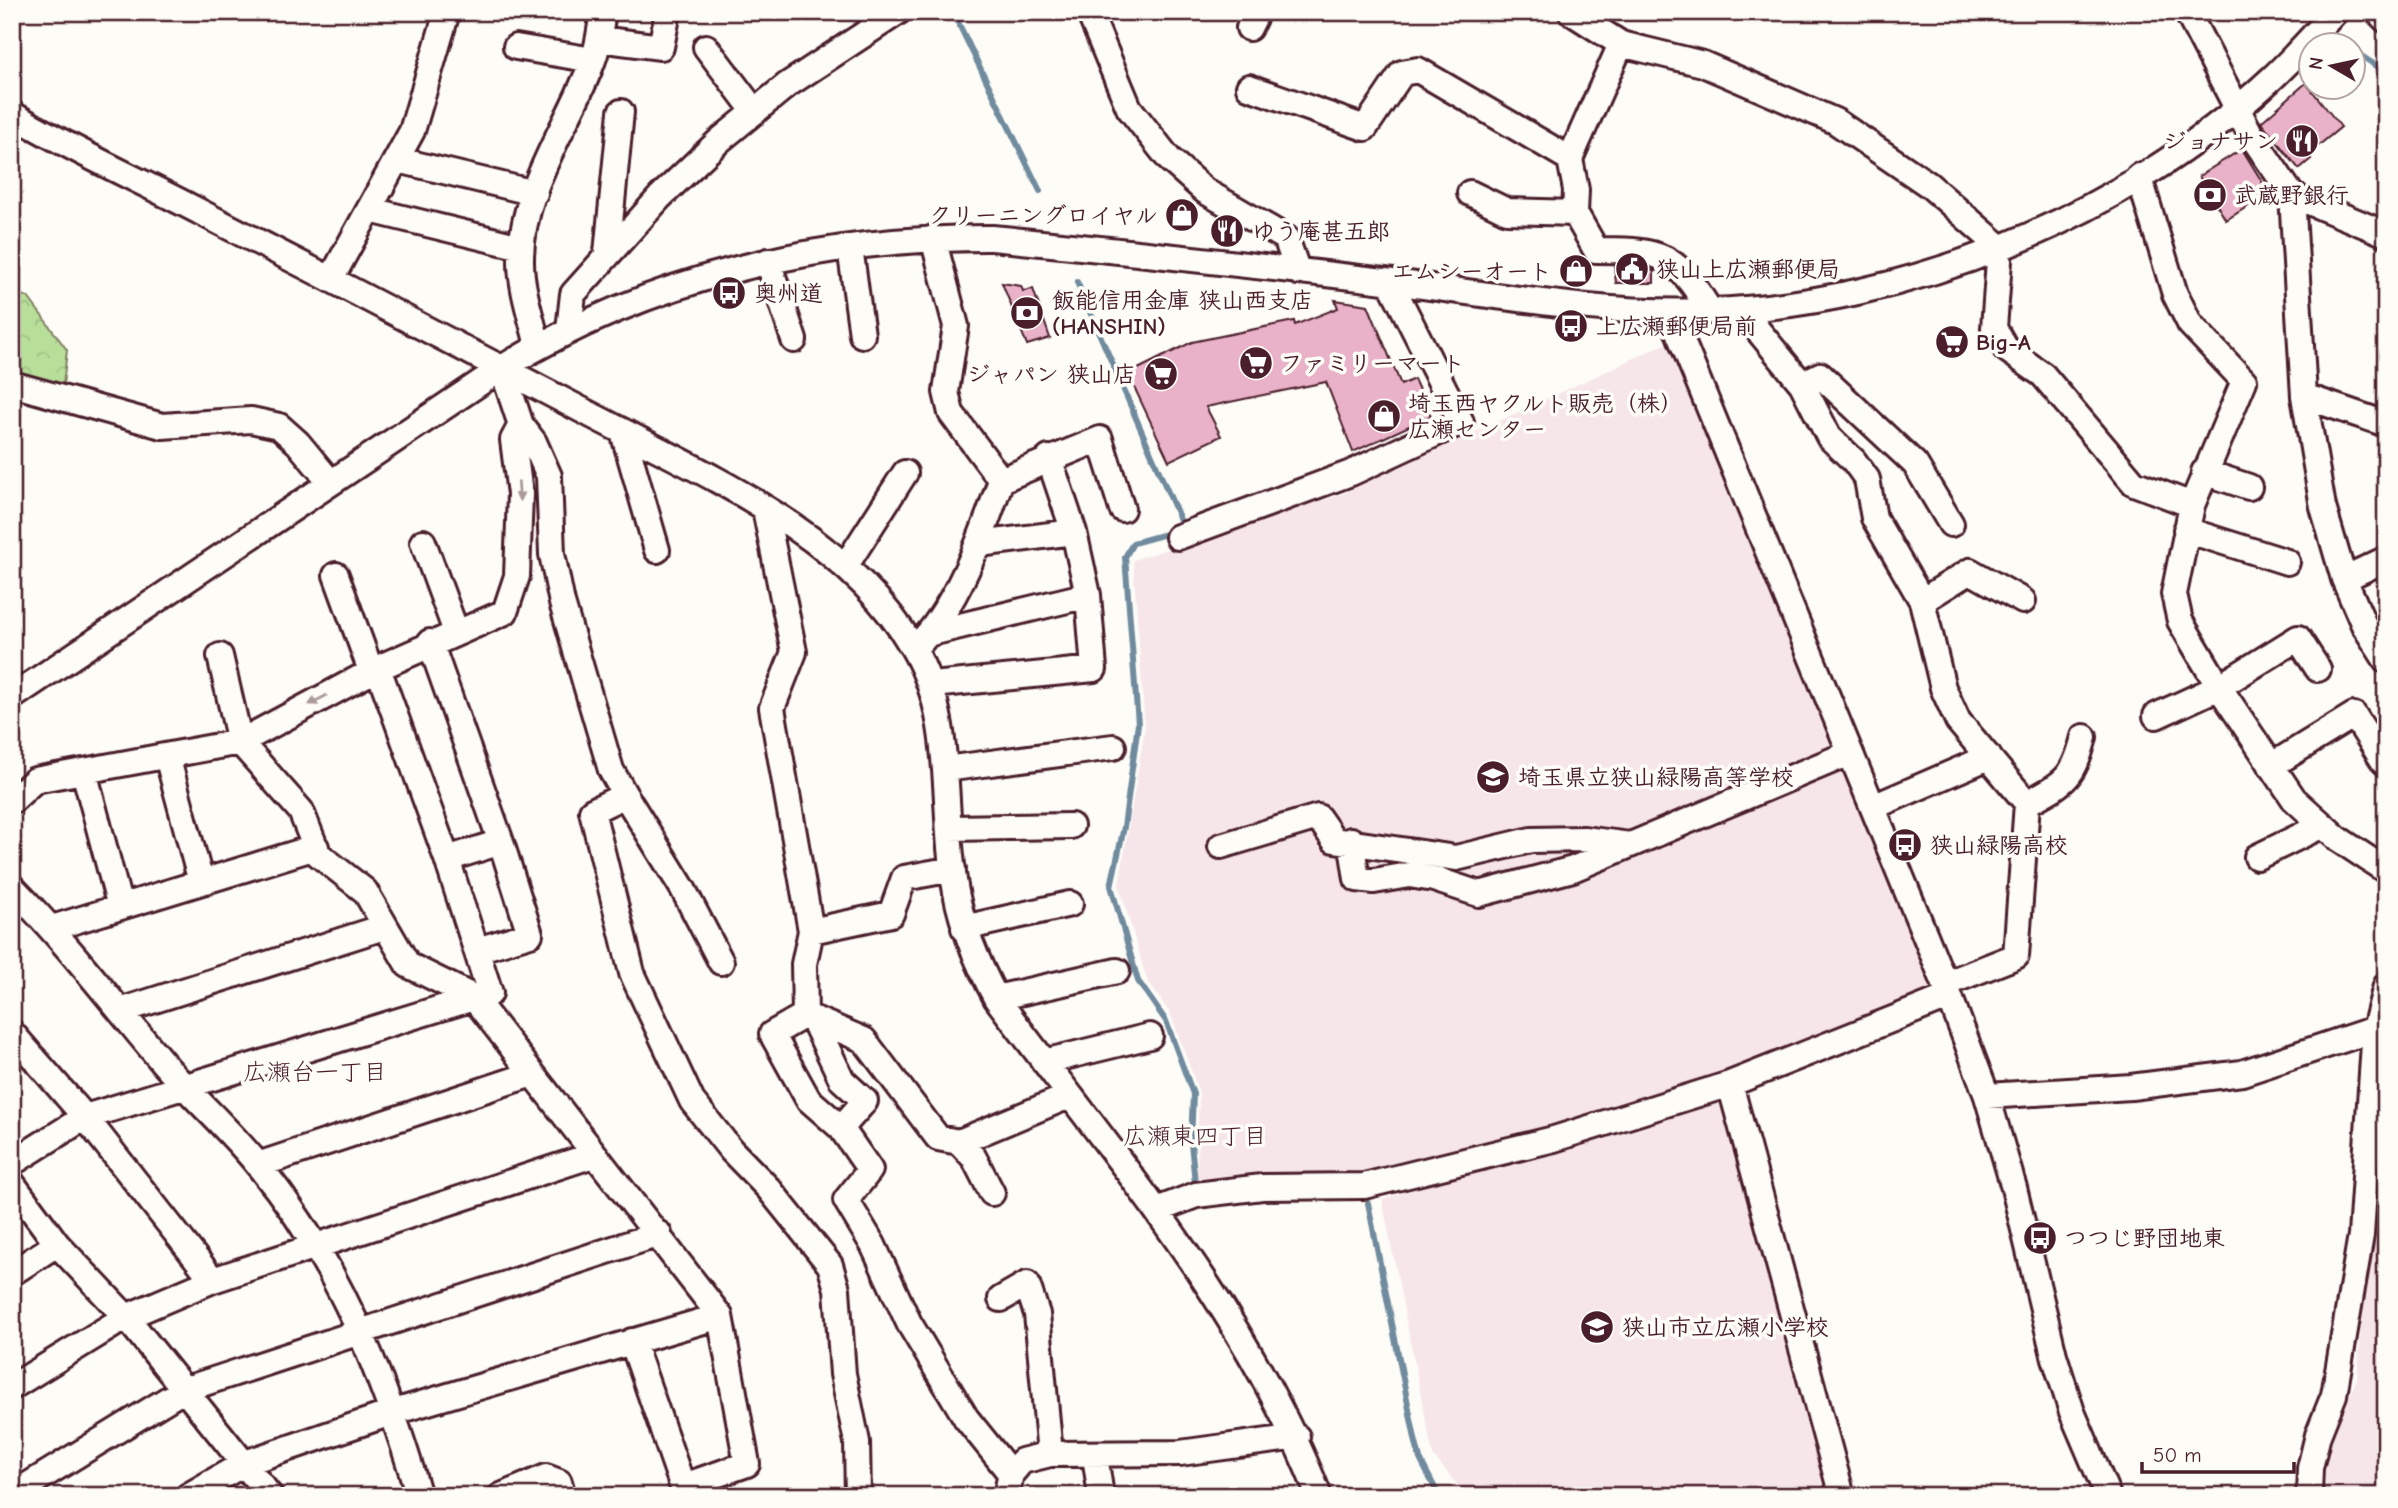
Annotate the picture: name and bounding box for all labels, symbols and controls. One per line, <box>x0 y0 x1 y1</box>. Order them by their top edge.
north arrow <box>2296 32 2366 102</box>
text: N <box>2304 56 2328 71</box>
restaurant icon: ジョナサン <box>2283 122 2321 160</box>
place label: ジョナサン <box>2163 128 2278 155</box>
bank icon: 武蔵野銀行 <box>2191 176 2229 214</box>
place label: 武蔵野銀行 <box>2234 182 2349 209</box>
shop icon: クリーニングロイヤル <box>1163 196 1201 234</box>
place label: クリーニングロイヤル <box>928 202 1158 229</box>
restaurant icon: ゆう庵甚五郎 <box>1208 212 1246 250</box>
place label: ゆう庵甚五郎 <box>1252 218 1390 245</box>
public building icon: 狭山上広瀬郵便局 <box>1613 250 1651 288</box>
shop icon: エムシーオート <box>1557 252 1595 290</box>
place label: 狭山上広瀬郵便局 <box>1656 256 1840 283</box>
place label: エムシーオート <box>1391 258 1552 285</box>
bus stop icon: 奥州道 <box>710 274 748 312</box>
place label: 奥州道 <box>754 280 823 307</box>
place label: 飯能信用金庫 狭山西支店 (HANSHIN) <box>1052 287 1313 340</box>
bank icon: 飯能信用金庫 狭山西支店 (HANSHIN) <box>1008 294 1046 332</box>
bus stop icon: 上広瀬郵便局前 <box>1552 307 1590 345</box>
place label: 上広瀬郵便局前 <box>1596 313 1757 340</box>
supermarket icon: Big-A <box>1933 323 1971 361</box>
place label: Big-A <box>1976 329 2031 356</box>
supermarket icon: ファミリーマート <box>1237 344 1275 382</box>
place label: ファミリーマート <box>1280 350 1465 377</box>
supermarket icon: ジャパン 狭山店 <box>1142 355 1180 393</box>
place label: ジャパン 狭山店 <box>967 361 1136 388</box>
place label: 埼玉西ヤクルト販売（株） 広瀬センター <box>1408 390 1683 443</box>
shop icon: 埼玉西ヤクルト販売（株） 広瀬センター <box>1365 397 1403 435</box>
one-way arrow <box>514 480 525 502</box>
one-way arrow <box>308 694 328 706</box>
school or university icon: 埼玉県立狭山緑陽高等学校 <box>1474 758 1512 796</box>
place label: 埼玉県立狭山緑陽高等学校 <box>1518 764 1794 791</box>
bus stop icon: 狭山緑陽高校 <box>1886 826 1924 864</box>
place label: 狭山緑陽高校 <box>1930 832 2068 859</box>
district label: 広瀬台一丁目 <box>243 1058 387 1086</box>
district label: 広瀬東四丁目 <box>1123 1122 1267 1150</box>
bus stop icon: つつじ野団地東 <box>2021 1219 2059 1257</box>
place label: つつじ野団地東 <box>2064 1225 2225 1252</box>
school or university icon: 狭山市立広瀬小学校 <box>1578 1308 1616 1346</box>
place label: 狭山市立広瀬小学校 <box>1622 1314 1829 1341</box>
scale bar <box>2142 1431 2295 1475</box>
text: 50 m <box>2153 1443 2202 1467</box>

